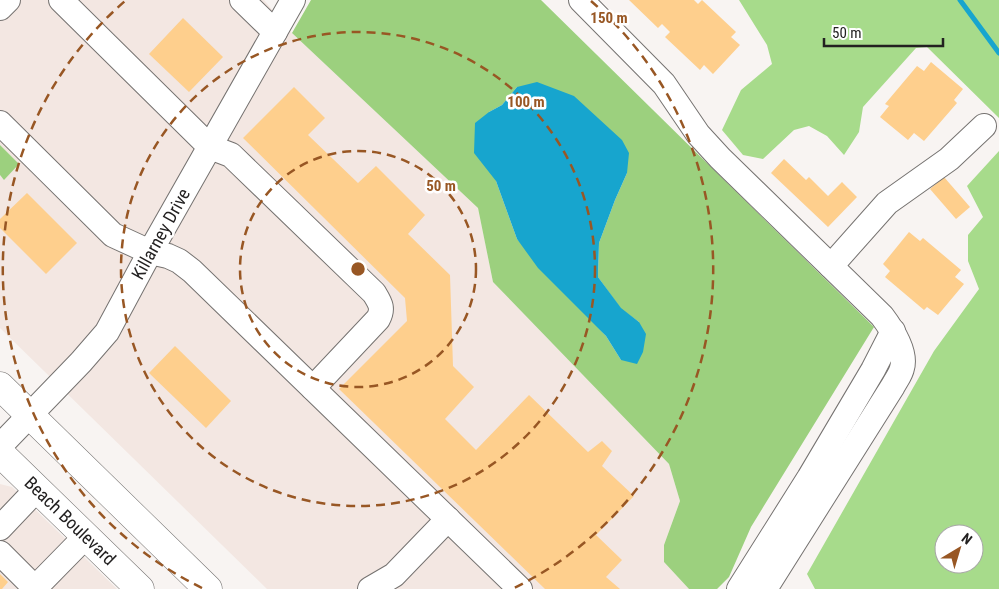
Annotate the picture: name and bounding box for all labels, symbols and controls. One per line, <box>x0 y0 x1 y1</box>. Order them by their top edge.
text: 150 m <box>590 9 628 27</box>
scale bar <box>824 15 943 47</box>
text: 50 m <box>832 24 862 42</box>
text: 100 m <box>507 93 545 111</box>
text: 50 m <box>426 177 456 195</box>
street label: Killarney Drive <box>127 185 194 283</box>
centre of rings <box>349 260 367 278</box>
street label: Beach Boulevard <box>20 472 120 569</box>
north arrow <box>934 524 984 574</box>
text: N <box>959 530 975 548</box>

